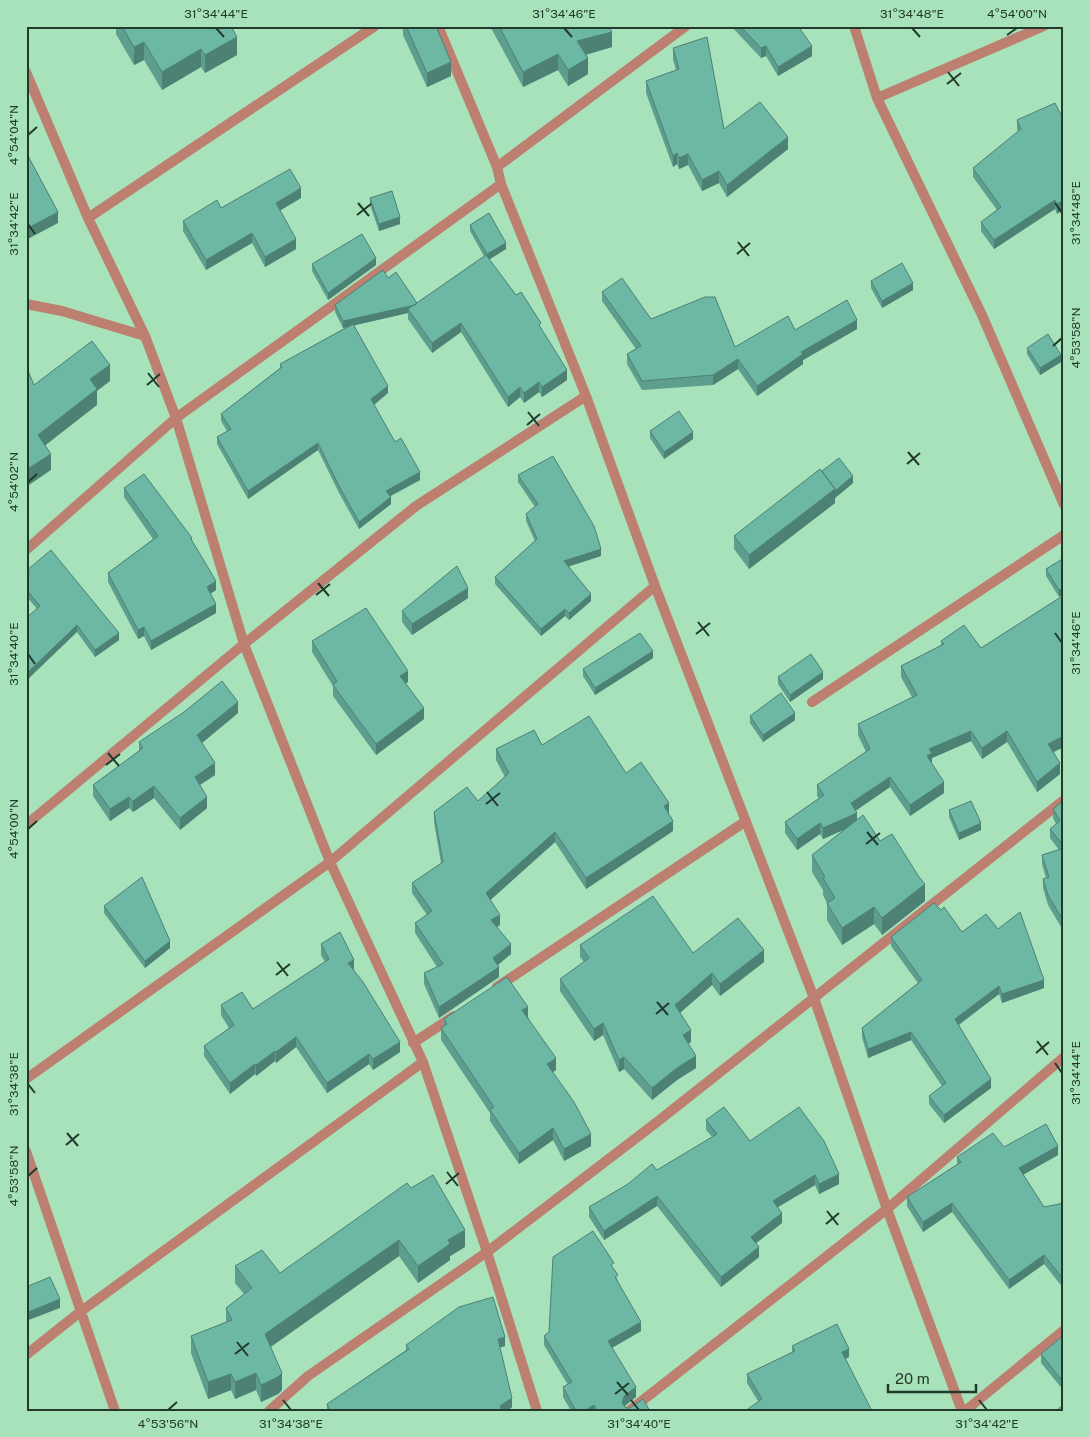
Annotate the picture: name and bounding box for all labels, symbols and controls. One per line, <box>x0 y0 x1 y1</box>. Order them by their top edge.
text: 31°34'44"E <box>184 7 248 21</box>
text: 31°34'46"E <box>532 7 596 21</box>
text: 31°34'48"E <box>880 7 944 21</box>
text: 4°54'00"N <box>987 7 1047 21</box>
text: 4°54'04"N <box>7 105 21 165</box>
text: 31°34'48"E <box>1069 181 1083 245</box>
text: 31°34'42"E <box>7 192 21 256</box>
text: 4°53'58"N <box>1069 308 1083 368</box>
text: 4°54'02"N <box>7 452 21 512</box>
text: 31°34'46"E <box>1069 611 1083 675</box>
text: 31°34'40"E <box>7 622 21 686</box>
text: 4°54'00"N <box>7 799 21 859</box>
text: 31°34'44"E <box>1069 1041 1083 1105</box>
text: 31°34'38"E <box>7 1052 21 1116</box>
text: 4°53'58"N <box>7 1146 21 1206</box>
scale bar <box>888 1362 975 1394</box>
text: 20 m <box>895 1370 930 1387</box>
text: 4°53'56"N <box>138 1417 198 1431</box>
text: 31°34'38"E <box>259 1417 323 1431</box>
text: 31°34'40"E <box>607 1417 671 1431</box>
text: 31°34'42"E <box>955 1417 1019 1431</box>

